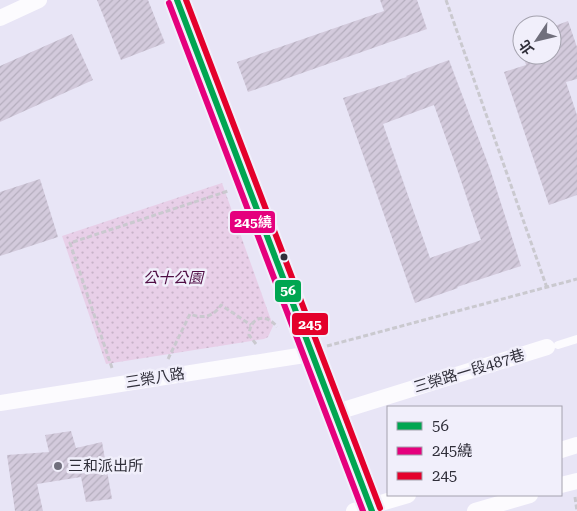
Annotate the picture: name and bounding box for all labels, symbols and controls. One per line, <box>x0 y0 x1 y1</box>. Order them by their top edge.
north arrow <box>512 15 562 65</box>
text: 北 <box>516 37 537 58</box>
line badge: 245繞 <box>229 210 276 234</box>
text: 245繞 <box>234 214 272 230</box>
unlabelled marker <box>279 252 289 262</box>
park label: 公十公園 <box>143 269 205 287</box>
line badge: 56 <box>274 279 302 303</box>
text: 56 <box>280 282 296 298</box>
line badge: 245 <box>291 312 329 336</box>
text: 245 <box>298 316 322 332</box>
street label: 三榮路一段487巷 <box>411 346 527 396</box>
street label: 三榮八路 <box>124 364 186 392</box>
legend <box>387 406 562 496</box>
text: 56 <box>432 417 449 435</box>
text: 245繞 <box>432 442 472 460</box>
place label: 三和派出所 <box>68 457 143 475</box>
marker: 三和派出所 <box>52 460 64 472</box>
text: 245 <box>432 467 457 485</box>

